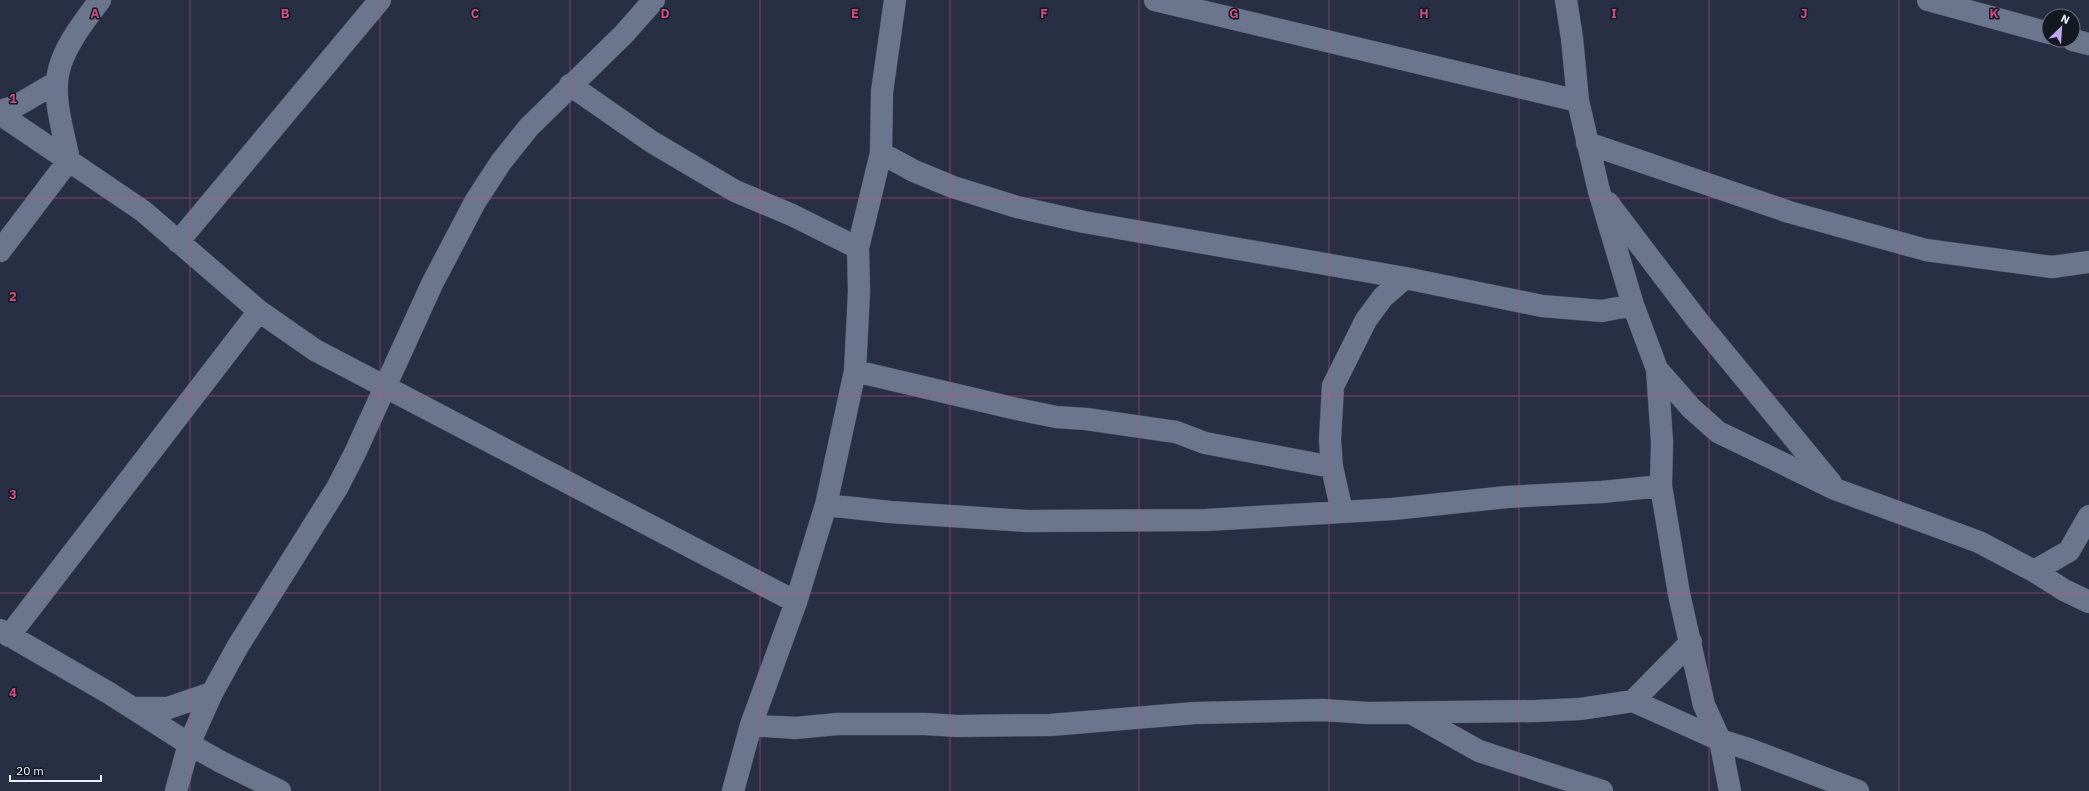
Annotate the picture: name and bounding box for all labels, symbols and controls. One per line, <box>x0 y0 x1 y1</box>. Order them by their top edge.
text: A <box>91 5 100 22</box>
text: B <box>281 5 290 22</box>
text: C <box>471 5 480 22</box>
text: D <box>660 5 670 22</box>
text: E <box>851 5 859 22</box>
text: F <box>1040 5 1048 22</box>
text: G <box>1229 5 1239 22</box>
text: H <box>1419 5 1429 22</box>
text: I <box>1611 5 1617 22</box>
text: J <box>1800 5 1808 22</box>
text: K <box>1989 5 1999 22</box>
north arrow <box>2041 8 2081 48</box>
text: N <box>2059 11 2072 27</box>
text: 1 <box>9 90 17 107</box>
text: 2 <box>9 288 17 305</box>
text: 3 <box>9 486 17 503</box>
text: 4 <box>9 684 17 701</box>
scale bar <box>10 757 101 783</box>
text: 20 m <box>16 763 44 778</box>

